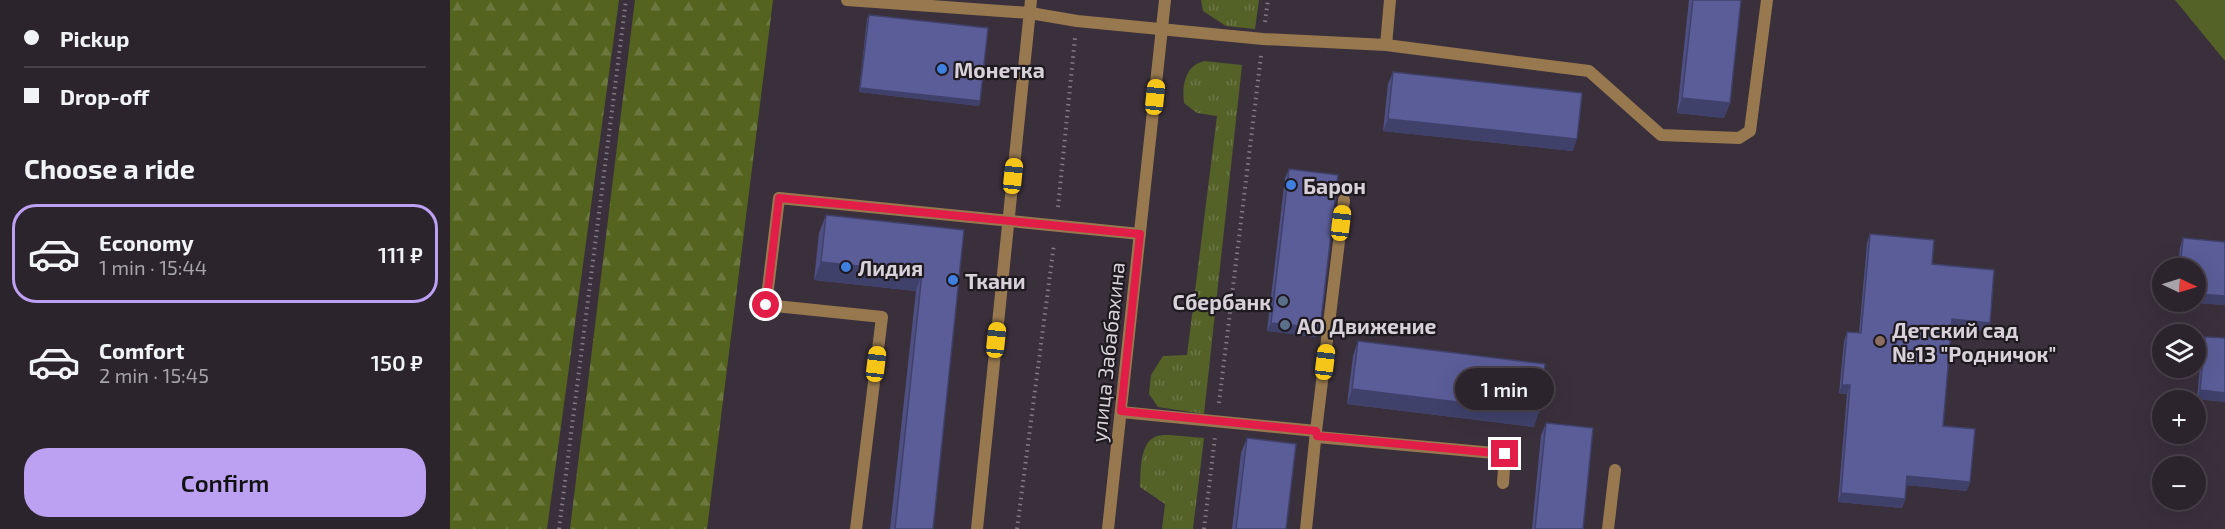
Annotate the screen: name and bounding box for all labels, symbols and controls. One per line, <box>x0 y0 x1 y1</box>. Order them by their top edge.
text: Pickup <box>60 25 129 51</box>
place label: Монетка <box>954 57 1045 82</box>
marker: Монетка <box>935 62 949 76</box>
car <box>1144 78 1166 116</box>
text: Drop-off <box>60 83 149 109</box>
text: Choose a ride <box>24 152 195 184</box>
car <box>1002 157 1024 195</box>
place label: Барон <box>1303 173 1366 198</box>
marker: Барон <box>1284 178 1298 192</box>
car <box>1330 204 1352 242</box>
icon: car <box>27 227 81 281</box>
text: Economy <box>99 229 194 255</box>
text: 111 ₽ <box>378 241 423 267</box>
text: 1 min · 15:44 <box>99 255 207 279</box>
place label: Лидия <box>858 255 923 280</box>
north arrow <box>2152 258 2206 312</box>
map controls <box>2152 258 2206 510</box>
marker: Лидия <box>839 260 853 274</box>
street label: улица Забабахина <box>1085 261 1130 443</box>
place label: Ткани <box>965 268 1026 293</box>
marker: Ткани <box>946 273 960 287</box>
place label: Сбербанк <box>1173 289 1271 314</box>
route start <box>752 291 779 318</box>
marker: Сбербанк <box>1276 294 1290 308</box>
place label: АО Движение <box>1297 313 1436 338</box>
place label: Детский сад №13 "Родничок" <box>1892 317 2056 366</box>
marker: АО Движение <box>1278 318 1292 332</box>
car <box>985 321 1007 359</box>
button: layers <box>2152 324 2206 378</box>
marker: Детский сад №13 "Родничок" <box>1873 334 1887 348</box>
icon: car <box>27 335 81 389</box>
text: Comfort <box>99 337 184 363</box>
car <box>1314 343 1336 381</box>
car <box>865 345 887 383</box>
text: 150 ₽ <box>371 349 423 375</box>
text: 2 min · 15:45 <box>99 363 209 387</box>
callout: 1 min <box>1456 367 1554 409</box>
text: 1 min <box>1481 377 1528 401</box>
button: + <box>2152 390 2206 444</box>
route end <box>1491 440 1518 467</box>
button: Confirm <box>24 448 426 517</box>
button: − <box>2152 456 2206 510</box>

